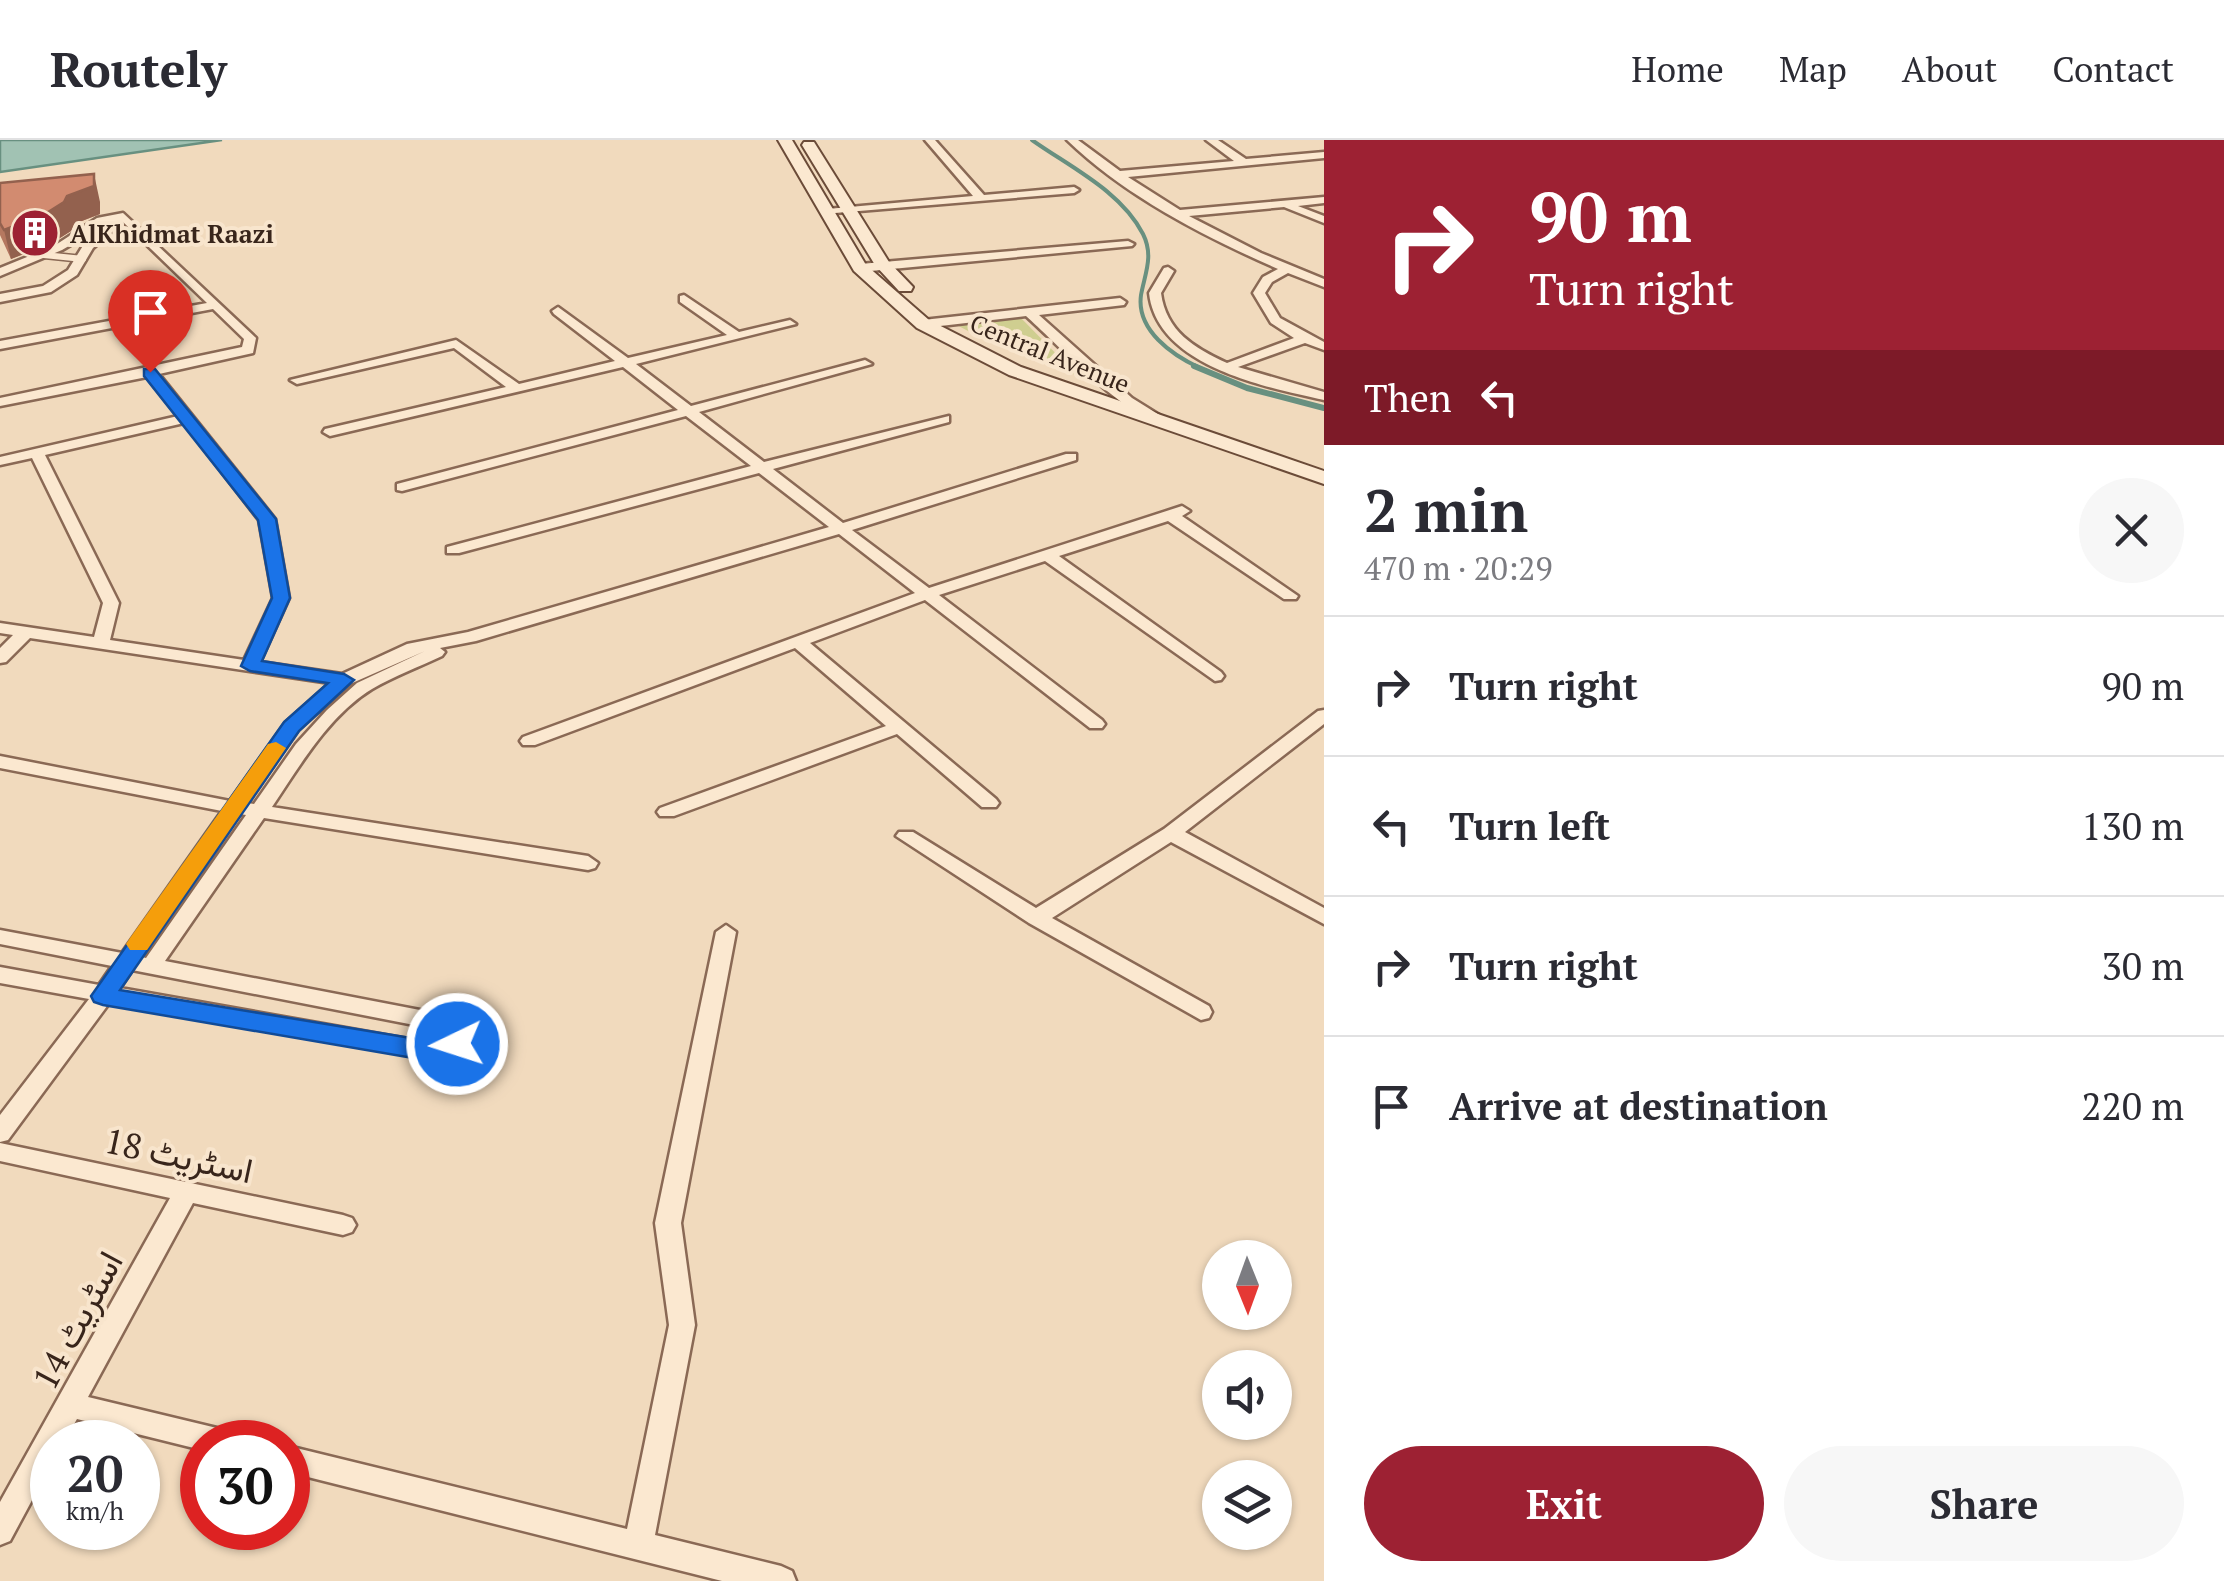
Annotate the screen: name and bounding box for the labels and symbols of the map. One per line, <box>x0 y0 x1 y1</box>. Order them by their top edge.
building icon: AlKhidmat Raazi <box>9 207 61 259</box>
place label: AlKhidmat Raazi <box>70 217 274 250</box>
pin <box>108 270 193 373</box>
street label: Central Avenue <box>965 306 1135 400</box>
position arrow <box>405 992 509 1096</box>
street label: اسٹریٹ 18 <box>101 1117 257 1193</box>
north arrow <box>1202 1240 1292 1330</box>
street label: اسٹریٹ 14 <box>21 1243 133 1397</box>
speed limit sign: 30 <box>180 1420 310 1550</box>

